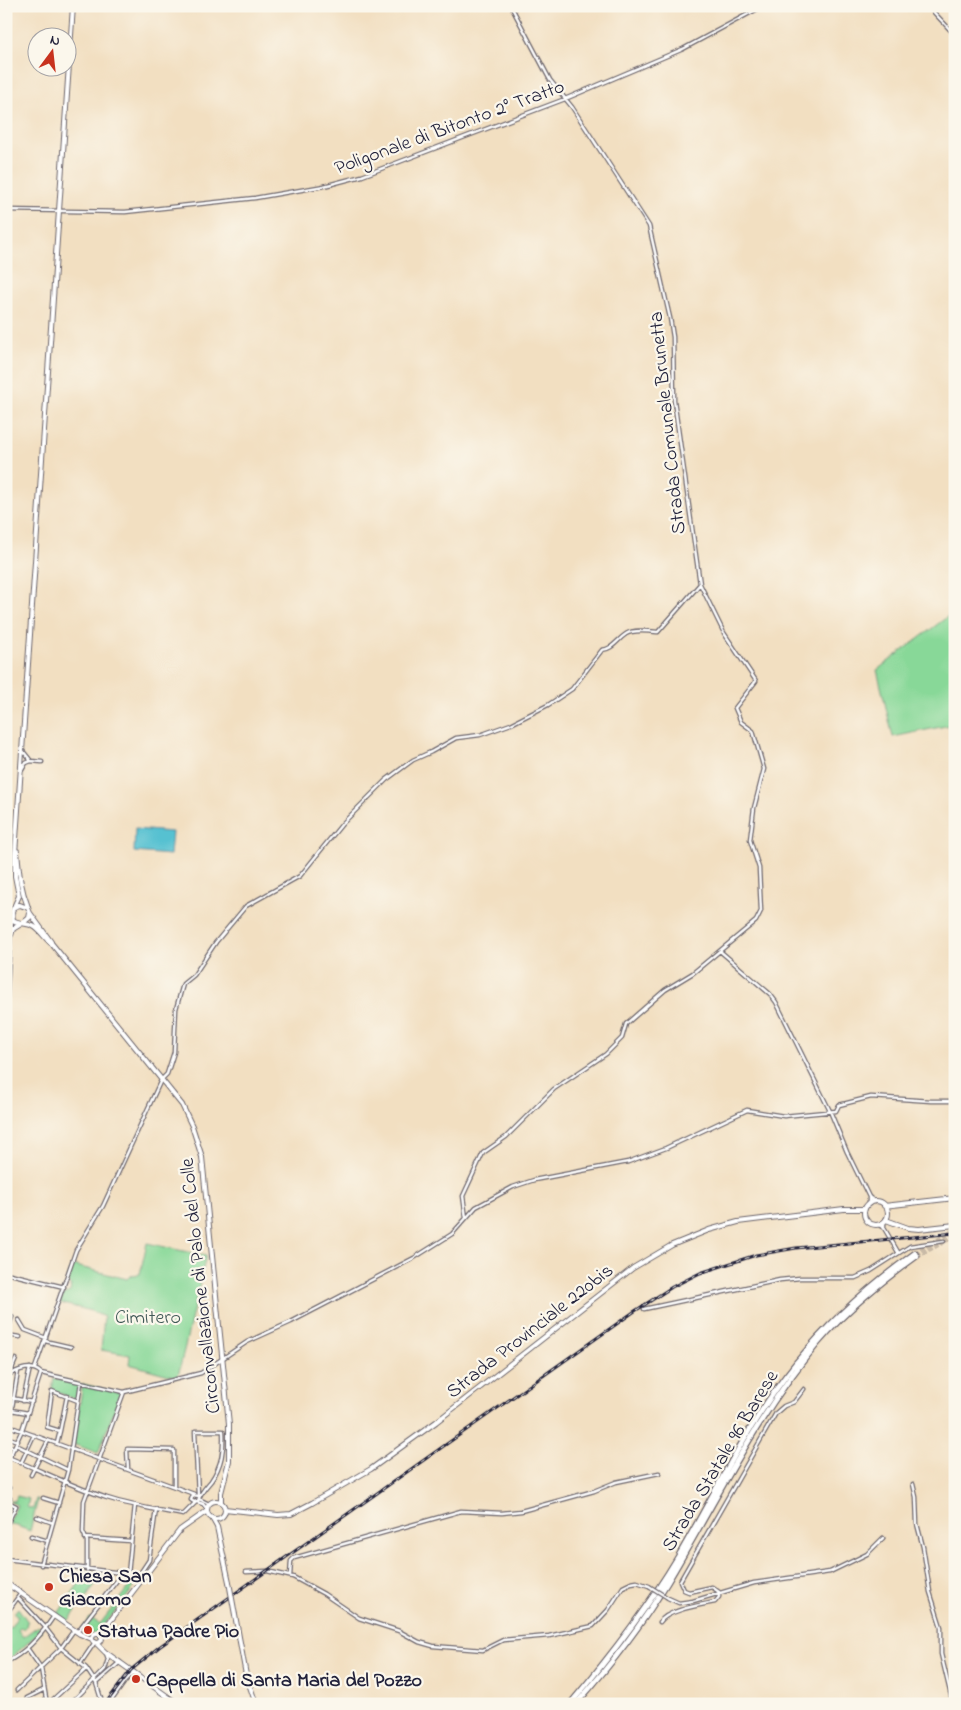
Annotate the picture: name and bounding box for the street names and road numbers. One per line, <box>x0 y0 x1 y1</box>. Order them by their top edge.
street label: Poligonale di Bitonto 2° Tratto <box>331 73 569 184</box>
street label: Strada Comunale Brunetta <box>642 310 695 536</box>
street label: Circonvallazione di Palo del Colle <box>174 1156 229 1415</box>
street label: Strada Provinciale 220bis <box>441 1257 620 1407</box>
street label: Strada Statale 96 Barese <box>655 1365 787 1558</box>

